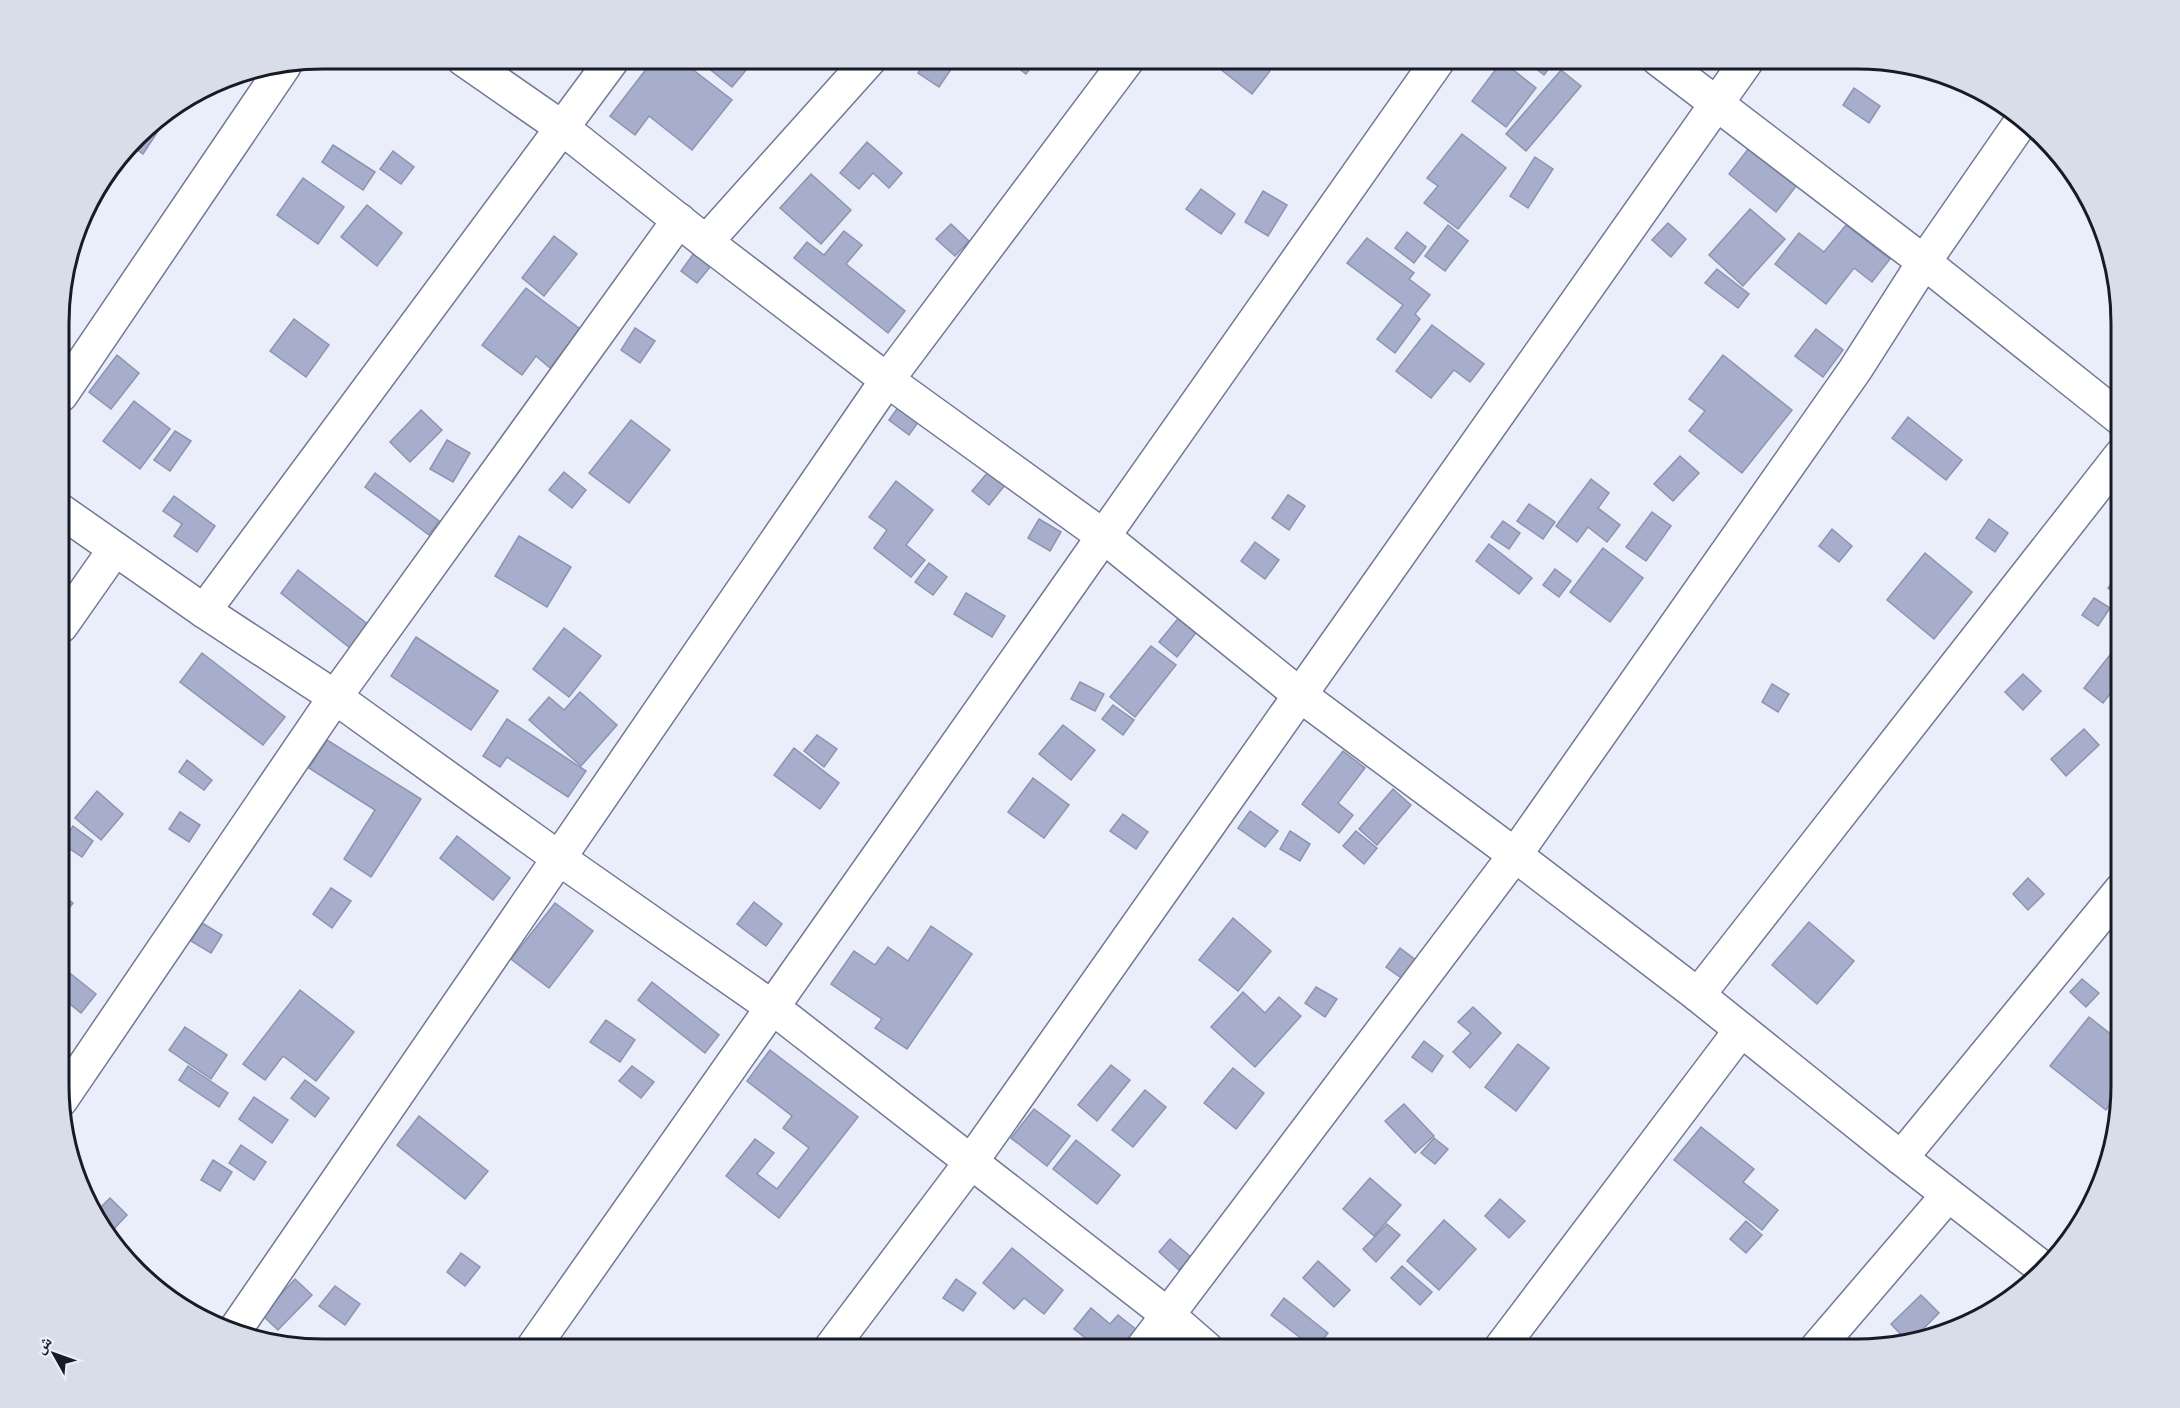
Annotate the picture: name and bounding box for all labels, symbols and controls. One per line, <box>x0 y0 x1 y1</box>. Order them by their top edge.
north arrow <box>24 1324 84 1384</box>
text: ش <box>29 1331 56 1357</box>

